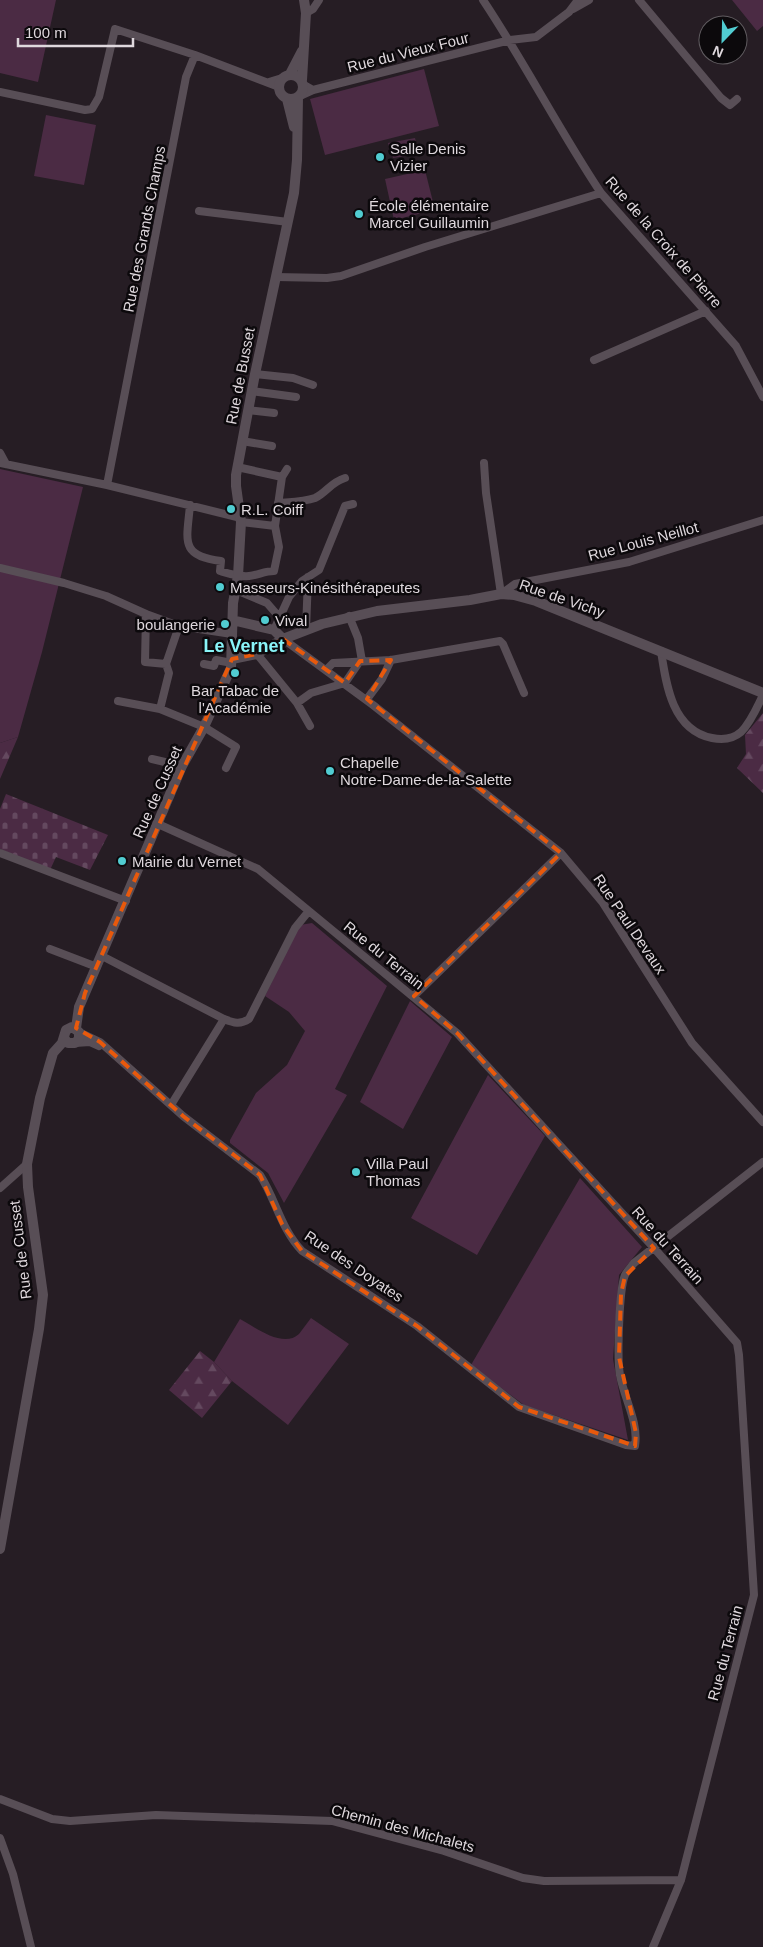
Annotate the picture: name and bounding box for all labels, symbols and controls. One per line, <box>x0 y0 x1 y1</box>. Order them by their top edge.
scale bar <box>18 15 132 47</box>
north arrow <box>698 15 748 65</box>
text: 100 m <box>25 24 67 41</box>
street label: Rue du Vieux Four <box>345 29 471 75</box>
text: N <box>710 43 726 61</box>
place label: Salle Denis Vizier <box>390 140 466 174</box>
street label: Rue des Grands Champs <box>120 144 168 314</box>
marker: Salle Denis Vizier <box>374 151 386 163</box>
street label: Rue de la Croix de Pierre <box>602 173 726 311</box>
place label: École élémentaire Marcel Guillaumin <box>369 197 489 231</box>
marker: École élémentaire Marcel Guillaumin <box>353 208 365 220</box>
street label: Rue de Busset <box>222 325 258 426</box>
place label: R.L. Coiff <box>241 501 304 518</box>
marker: R.L. Coiff <box>225 503 237 515</box>
street label: Rue Louis Neillot <box>586 518 701 564</box>
street label: Rue de Vichy <box>517 575 607 621</box>
place label: Masseurs-Kinésithérapeutes <box>230 579 420 596</box>
marker: Masseurs-Kinésithérapeutes <box>214 581 226 593</box>
place label: Vival <box>275 612 307 629</box>
marker: Vival <box>259 614 271 626</box>
place label: boulangerie <box>137 616 215 633</box>
marker: boulangerie <box>219 618 231 630</box>
district label: Le Vernet <box>203 636 285 656</box>
marker: Bar Tabac de l'Académie <box>229 667 241 679</box>
place label: Bar Tabac de l'Académie <box>191 682 279 716</box>
street label: Rue de Cusset <box>129 742 185 841</box>
place label: Chapelle Notre-Dame-de-la-Salette <box>340 754 512 788</box>
marker: Chapelle Notre-Dame-de-la-Salette <box>324 765 336 777</box>
place label: Mairie du Vernet <box>132 853 242 870</box>
marker: Mairie du Vernet <box>116 855 128 867</box>
street label: Rue Paul Devaux <box>590 871 670 978</box>
street label: Rue du Terrain <box>341 918 427 992</box>
place label: Villa Paul Thomas <box>366 1155 428 1189</box>
marker: Villa Paul Thomas <box>350 1166 362 1178</box>
street label: Rue de Cusset <box>5 1199 34 1300</box>
street label: Rue du Terrain <box>629 1203 707 1287</box>
street label: Rue des Doyates <box>302 1227 406 1305</box>
street label: Rue du Terrain <box>704 1603 746 1703</box>
street label: Chemin des Michalets <box>330 1801 476 1855</box>

